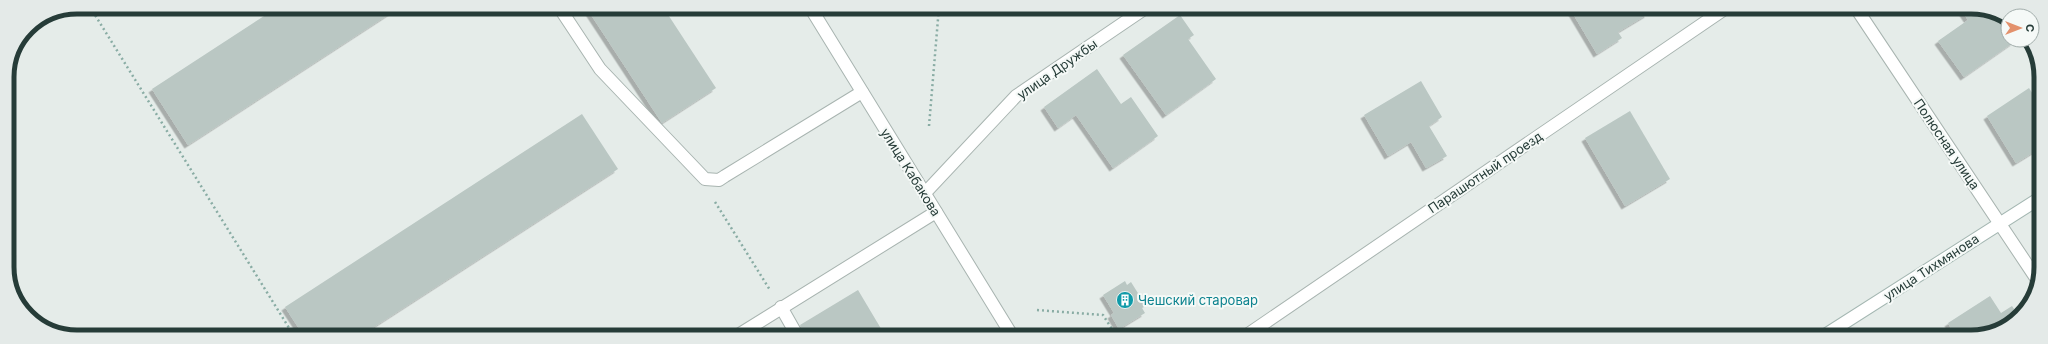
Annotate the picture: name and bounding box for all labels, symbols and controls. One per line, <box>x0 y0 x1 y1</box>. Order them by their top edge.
north arrow <box>2000 8 2040 48</box>
text: С <box>2023 24 2037 32</box>
street label: улица Дружбы <box>1014 35 1100 103</box>
street label: Полюсная улица <box>1911 96 1983 192</box>
street label: улица Кабакова <box>878 125 944 219</box>
street label: Парашютный проезд <box>1425 128 1545 216</box>
street label: улица Тихмянова <box>1880 230 1982 304</box>
building icon: Чешский старовар <box>1115 290 1135 310</box>
place label: Чешский старовар <box>1138 292 1258 308</box>

